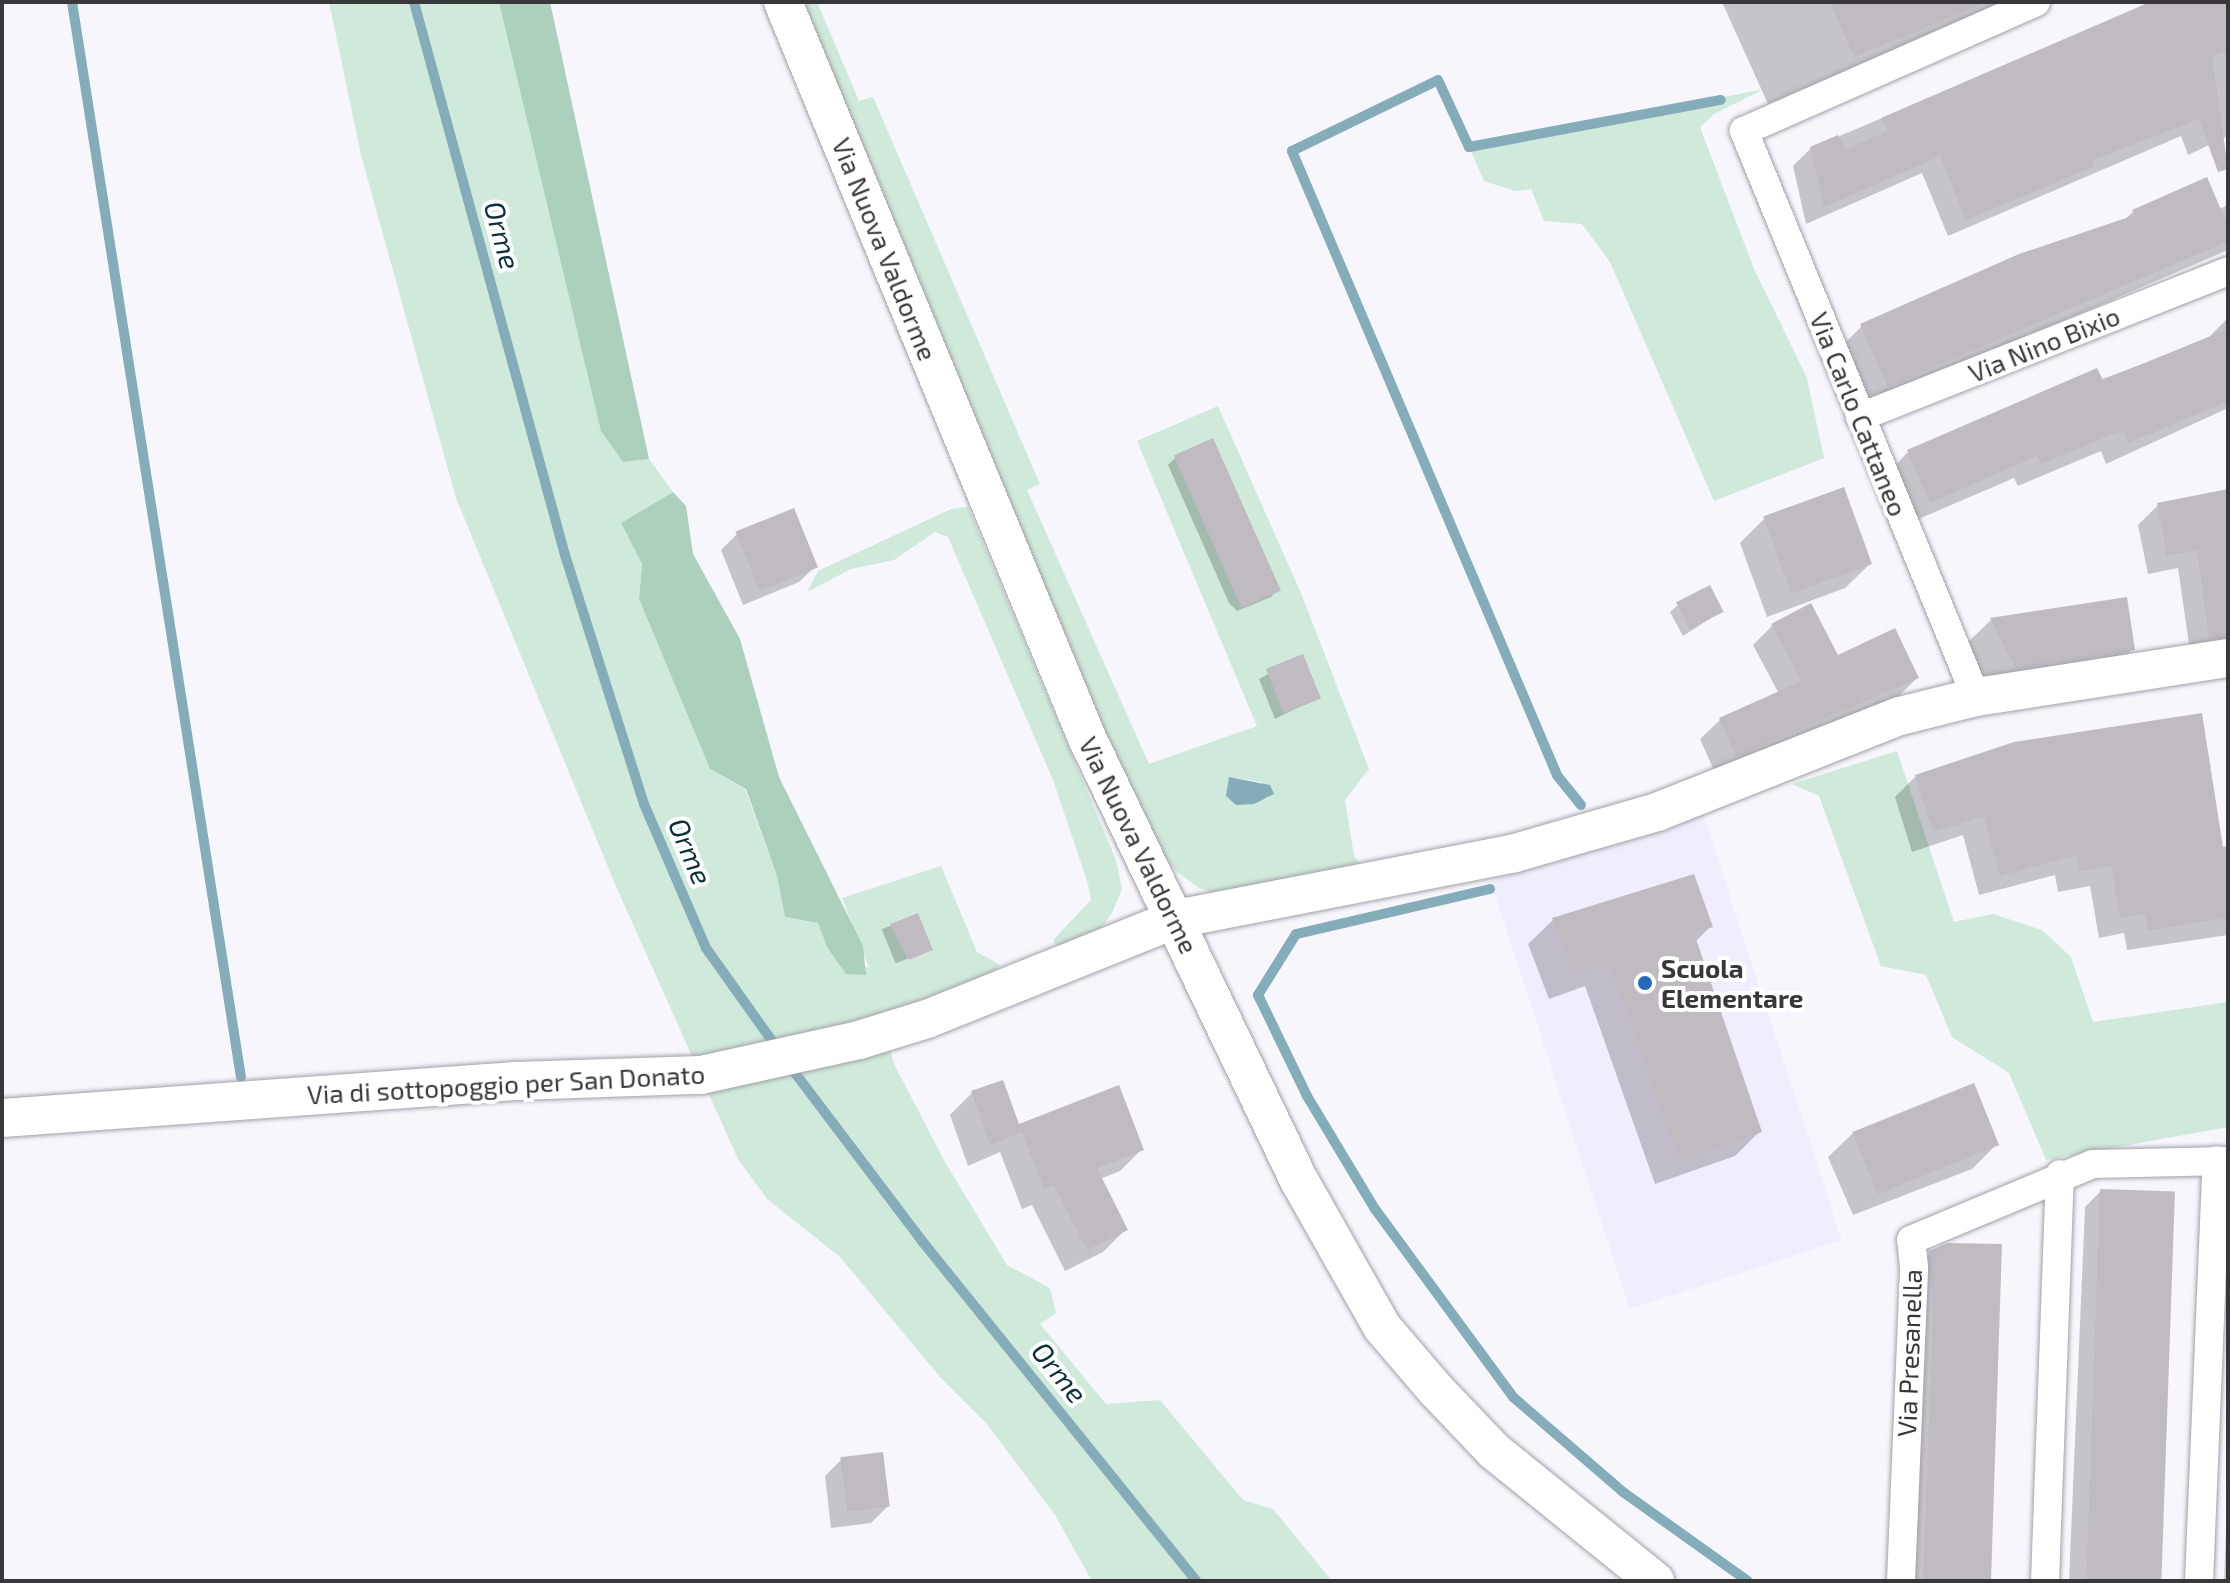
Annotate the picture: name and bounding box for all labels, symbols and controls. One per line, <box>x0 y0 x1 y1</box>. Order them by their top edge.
street label: Via Nuova Valdorme <box>826 133 944 365</box>
water label: Orme <box>478 197 528 273</box>
street label: Via Nino Bixio <box>1964 300 2124 388</box>
street label: Via Carlo Cattaneo <box>1804 307 1914 521</box>
street label: Via Nuova Valdorme <box>1073 731 1205 959</box>
water label: Orme <box>662 813 720 889</box>
place label: Scuola Elementare <box>1661 952 1803 1014</box>
marker: Scuola Elementare <box>1636 974 1654 992</box>
street label: Via di sottopoggio per San Donato <box>306 1058 706 1110</box>
street label: Via Presanella <box>1890 1269 1928 1437</box>
water label: Orme <box>1025 1335 1095 1409</box>

